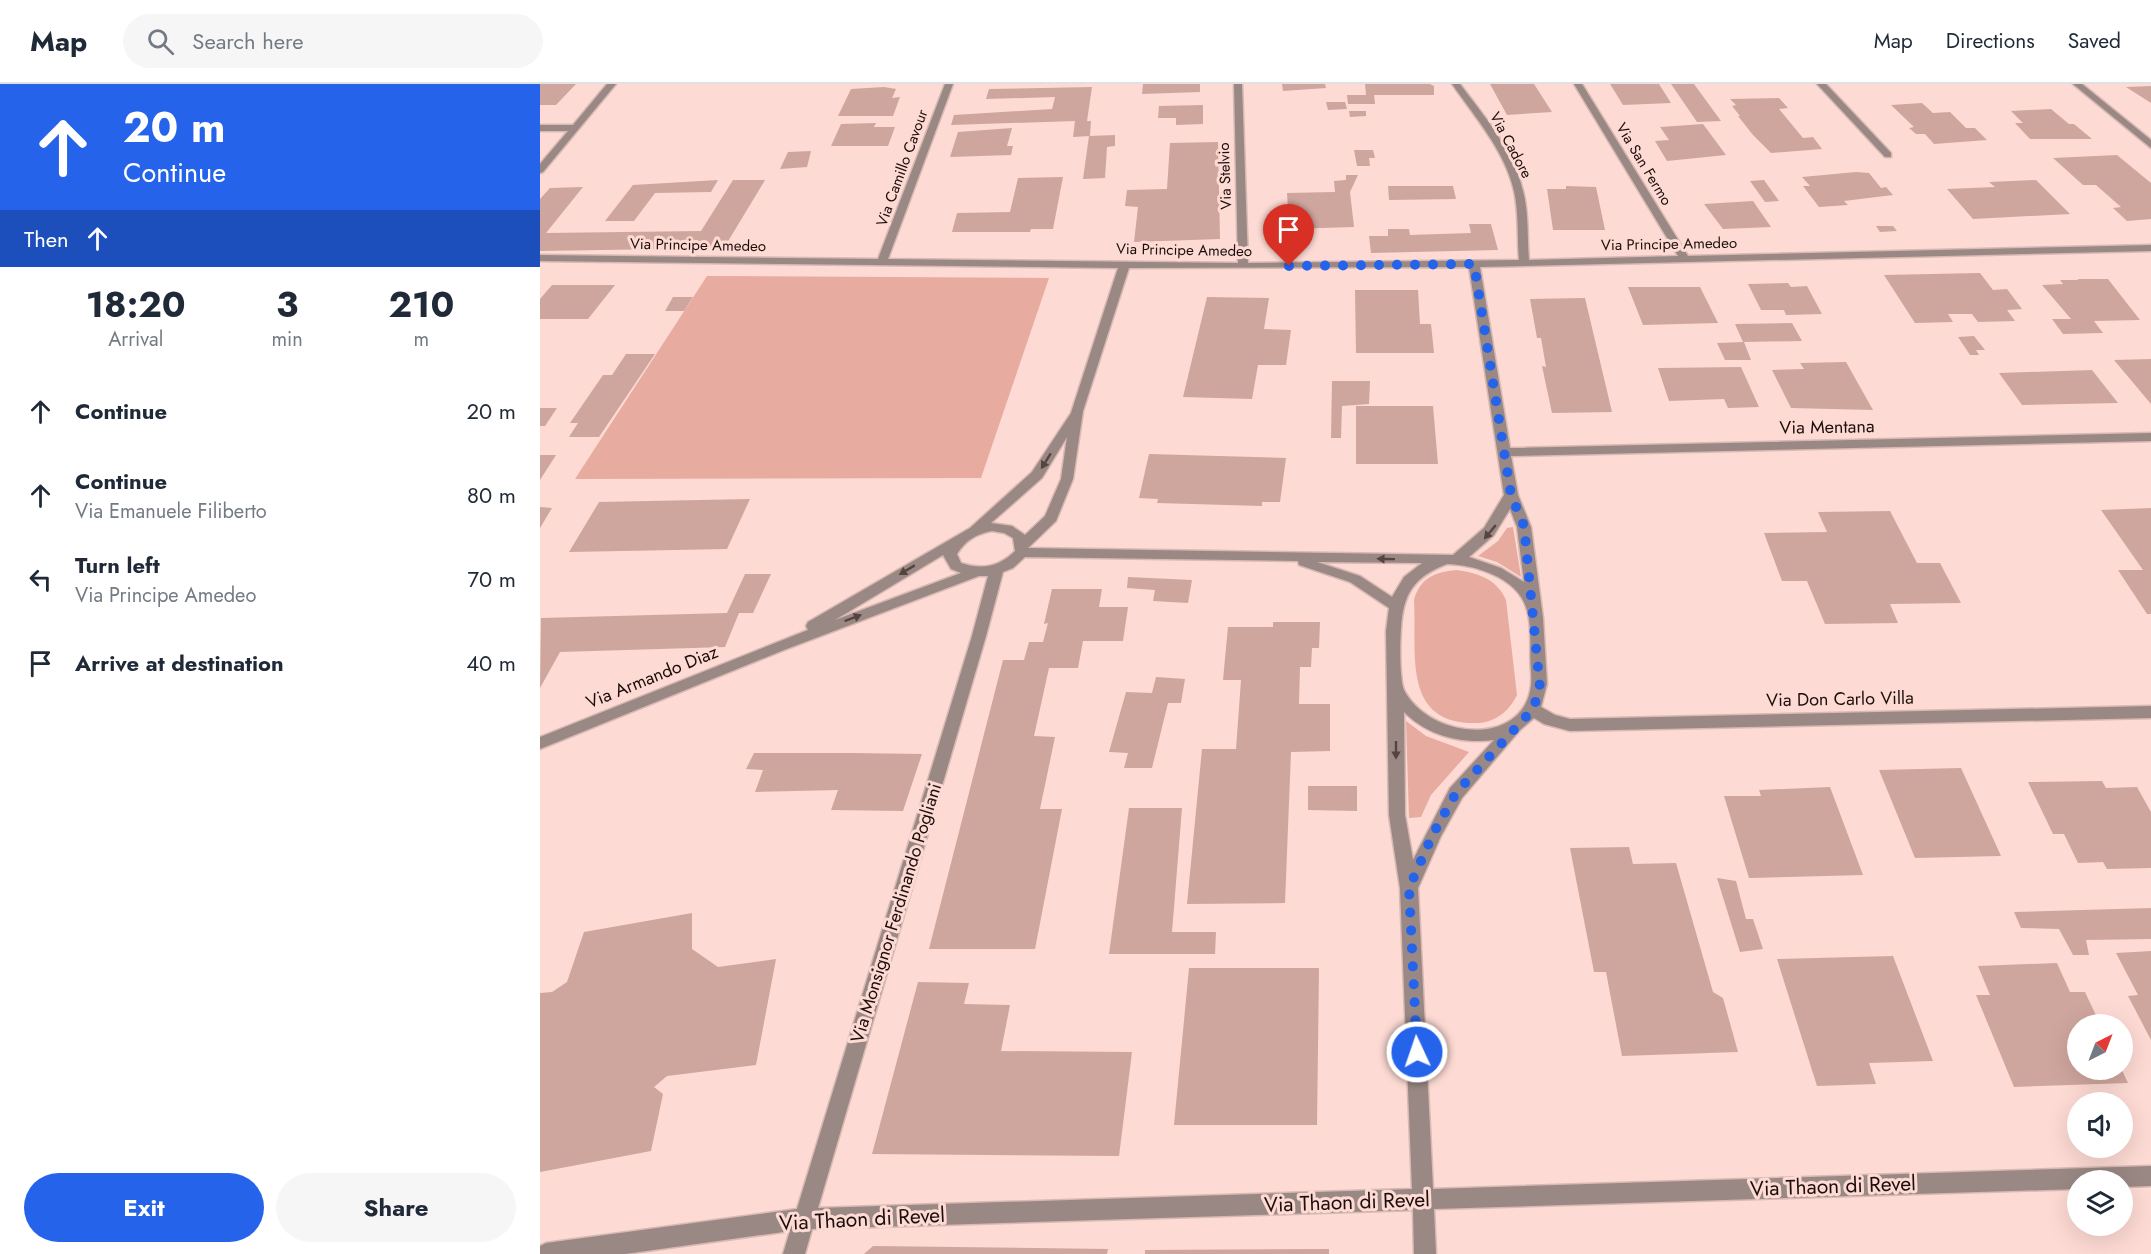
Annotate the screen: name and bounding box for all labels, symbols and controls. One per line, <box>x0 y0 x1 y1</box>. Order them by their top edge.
search box <box>123 14 543 68</box>
text: Map <box>30 21 87 62</box>
icon: search <box>144 25 177 58</box>
text: Search here <box>192 25 304 57</box>
text: Map <box>1874 26 1913 56</box>
text: Directions <box>1946 26 2035 56</box>
text: Saved <box>2068 26 2121 56</box>
text: 20 m <box>123 97 225 158</box>
street label: Via Camillo Cavour <box>871 106 934 230</box>
icon: ahead <box>24 108 102 186</box>
street label: Via Cadore <box>1484 108 1538 182</box>
street label: Via San Fermo <box>1611 118 1677 210</box>
street label: Via Stelvio <box>1213 142 1237 210</box>
text: Continue <box>123 153 226 192</box>
pin <box>1263 204 1314 266</box>
icon: arrive <box>1272 213 1305 246</box>
icon: ahead <box>81 222 114 255</box>
text: Then <box>24 223 69 255</box>
street label: Via Principe Amedeo <box>1601 232 1737 256</box>
street label: Via Principe Amedeo <box>630 233 766 257</box>
street label: Via Principe Amedeo <box>1116 238 1252 262</box>
text: 18:20 <box>86 278 186 330</box>
text: 3 <box>276 278 298 330</box>
text: 210 <box>388 278 454 330</box>
text: Arrival <box>108 325 163 354</box>
text: min <box>271 325 303 354</box>
text: m <box>414 325 429 354</box>
icon: ahead <box>24 395 57 428</box>
text: Continue <box>75 395 167 427</box>
text: 20 m <box>467 395 516 427</box>
street label: Via Mentana <box>1779 413 1875 441</box>
one-way arrow <box>1041 453 1052 469</box>
text: Continue <box>75 465 167 497</box>
icon: ahead <box>24 479 57 512</box>
text: 80 m <box>467 479 516 511</box>
text: Via Emanuele Filiberto <box>75 497 267 526</box>
one-way arrow <box>1484 524 1497 539</box>
text: Turn left <box>75 549 160 581</box>
one-way arrow <box>1377 554 1396 564</box>
icon: left <box>24 563 57 596</box>
text: 70 m <box>467 563 516 595</box>
one-way arrow <box>899 564 915 575</box>
text: Via Principe Amedeo <box>75 581 256 610</box>
one-way arrow <box>845 613 863 623</box>
street label: Via Armando Diaz <box>582 638 723 715</box>
icon: arrive <box>24 647 57 680</box>
text: Arrive at destination <box>75 647 284 679</box>
text: 40 m <box>466 647 516 679</box>
street label: Via Don Carlo Villa <box>1766 685 1914 713</box>
one-way arrow <box>1391 740 1401 759</box>
street label: Via Monsignor Ferdinando Pogliani <box>844 780 948 1046</box>
north arrow <box>2067 1014 2133 1080</box>
map controls <box>2067 1014 2133 1236</box>
position arrow <box>1385 1020 1449 1084</box>
button: sound <box>2067 1092 2133 1158</box>
street label: Via Thaon di Revel <box>1750 1168 1916 1204</box>
button: layers <box>2067 1170 2133 1236</box>
button: Exit <box>24 1173 264 1242</box>
button: Share <box>276 1173 516 1242</box>
street label: Via Thaon di Revel <box>1264 1184 1430 1220</box>
street label: Via Thaon di Revel <box>778 1200 946 1238</box>

